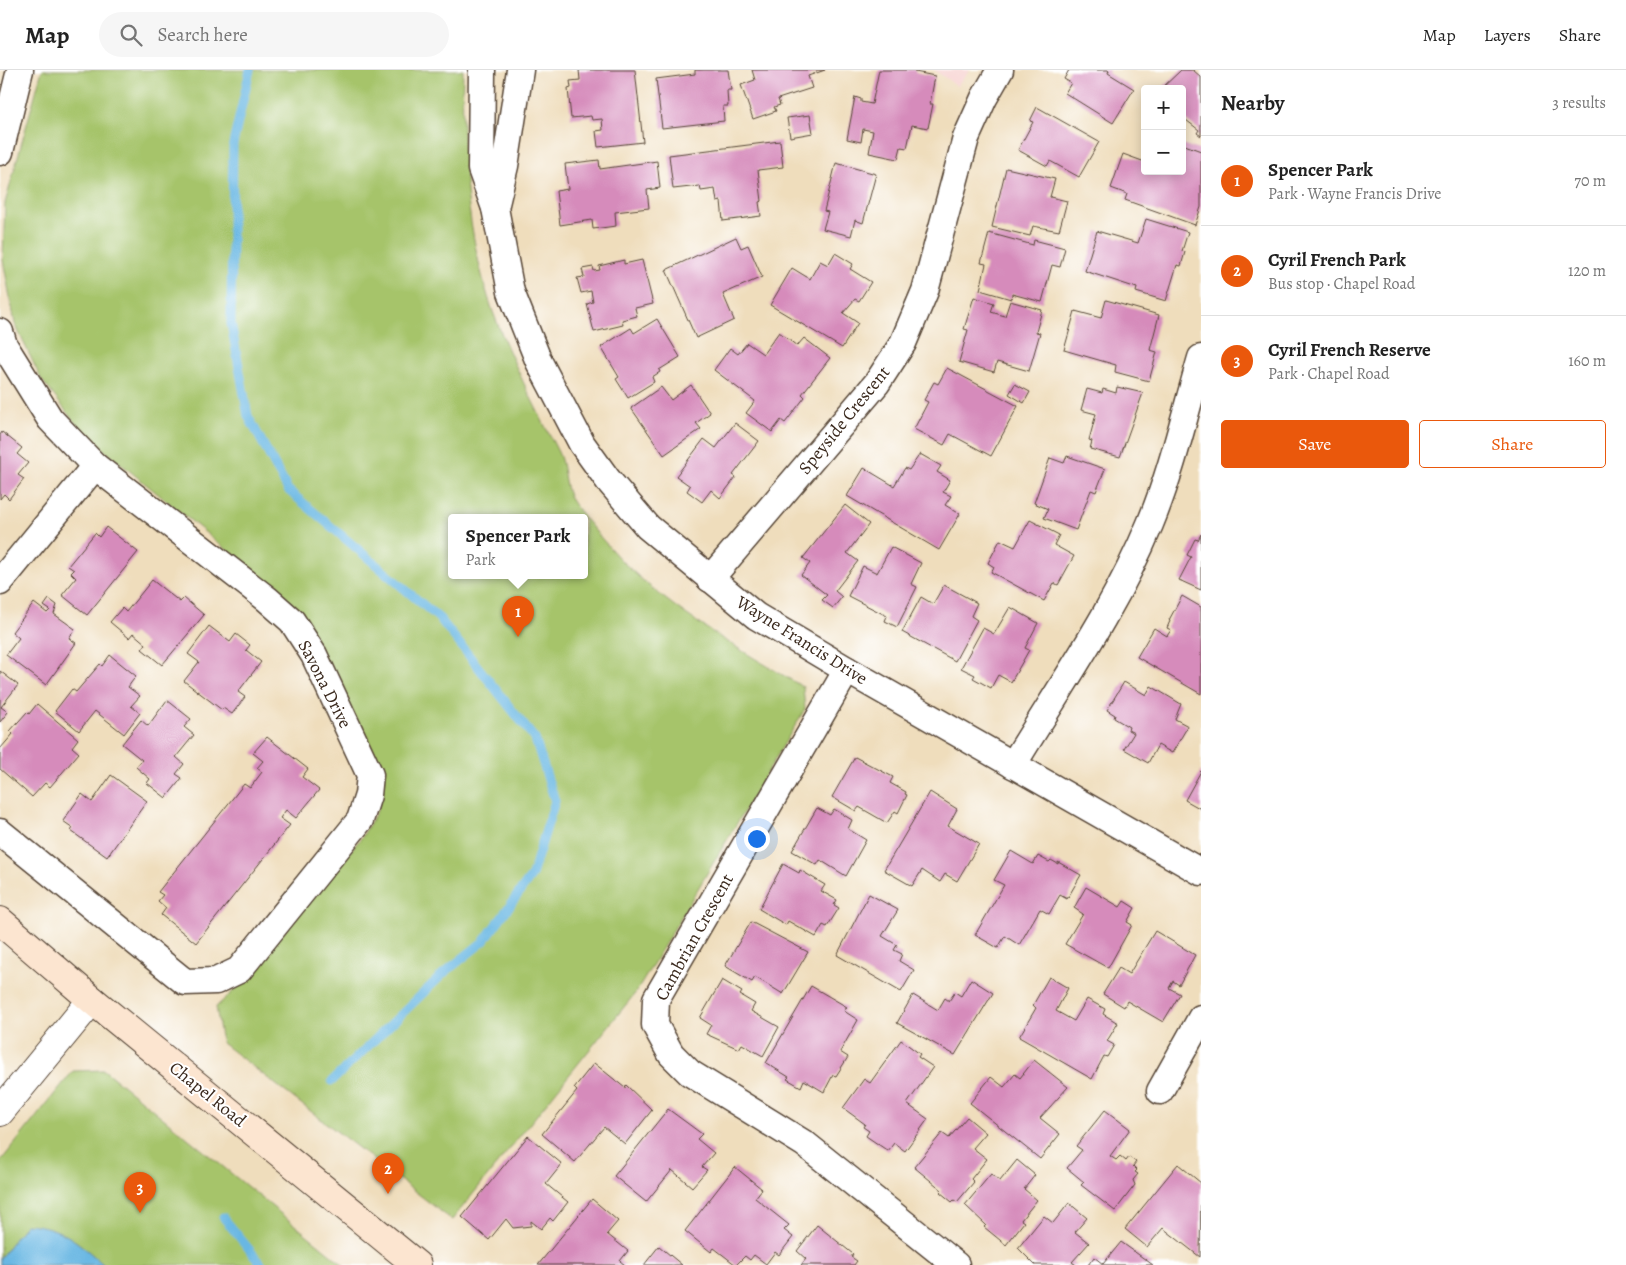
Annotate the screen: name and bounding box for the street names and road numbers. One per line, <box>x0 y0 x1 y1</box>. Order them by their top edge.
street label: Speyside Crescent <box>793 361 895 479</box>
street label: Wayne Francis Drive <box>731 589 872 690</box>
street label: Savona Drive <box>292 636 358 732</box>
street label: Cambrian Crescent <box>649 869 739 1005</box>
street label: Chapel Road <box>165 1056 252 1133</box>

